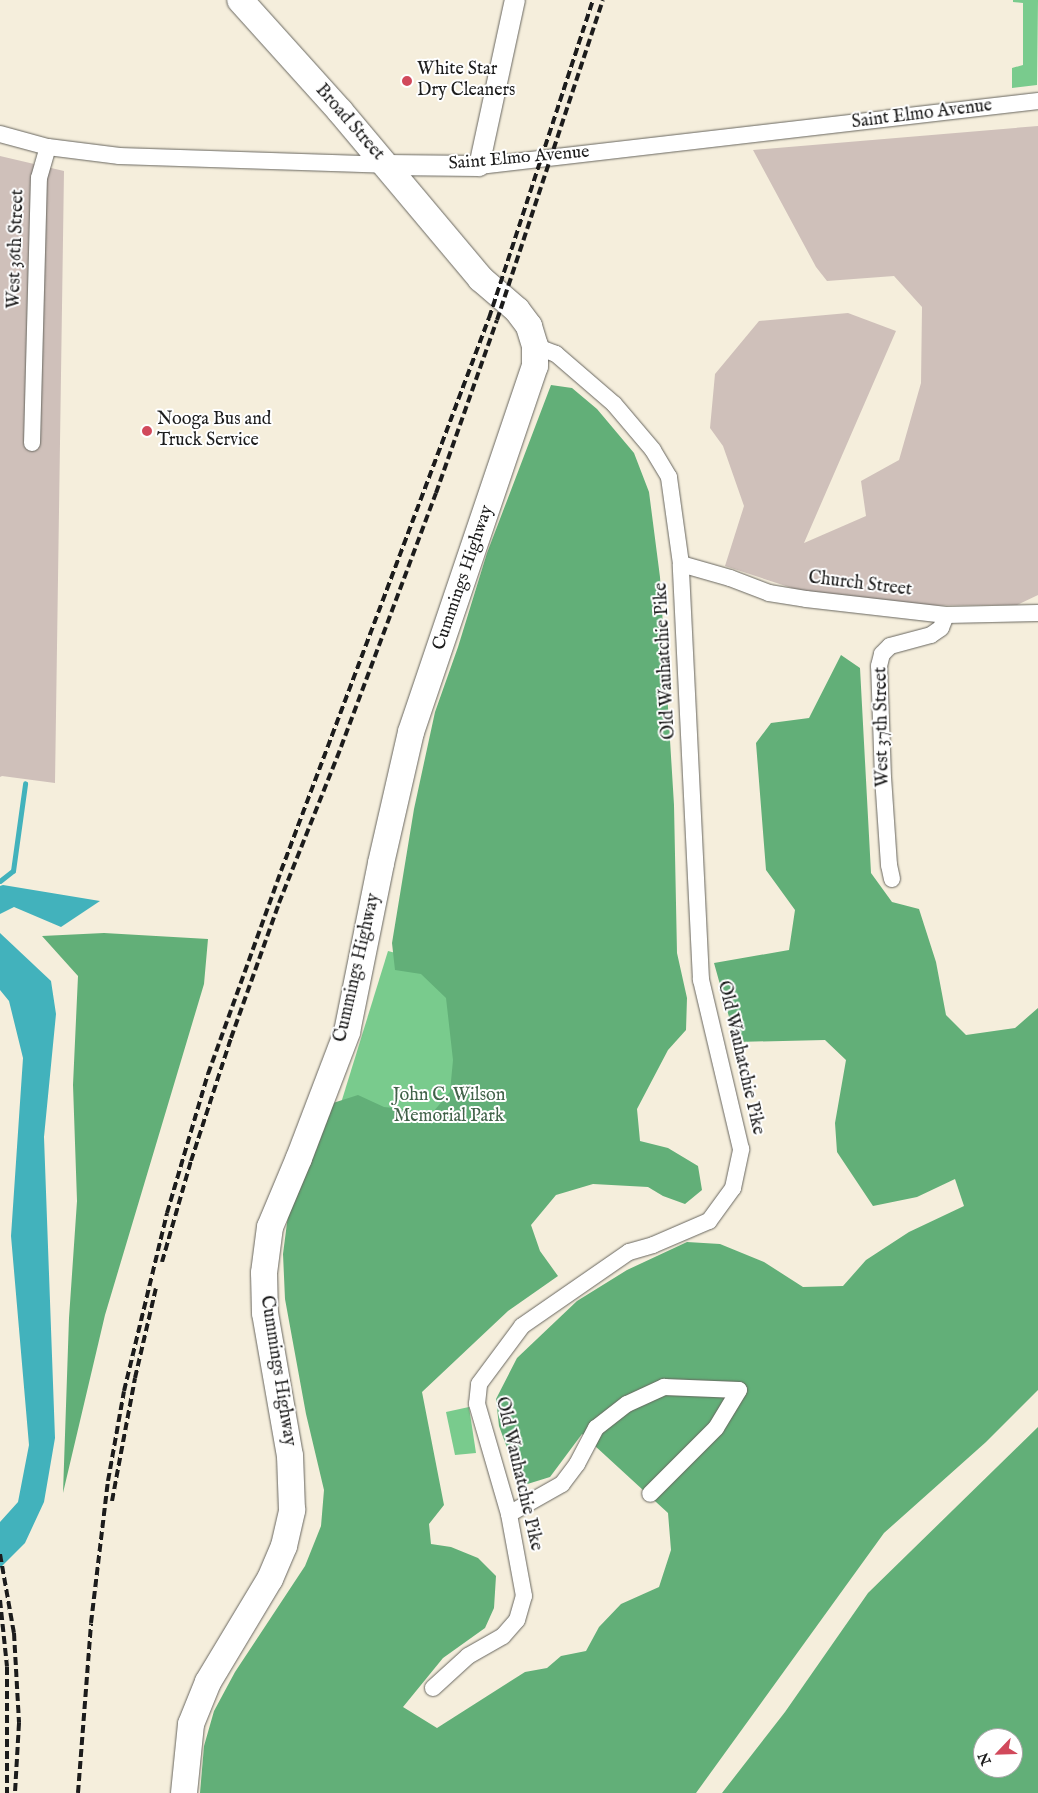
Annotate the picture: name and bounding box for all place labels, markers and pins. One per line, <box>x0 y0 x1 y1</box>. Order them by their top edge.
place label: White Star Dry Cleaners <box>417 60 515 102</box>
marker: White Star Dry Cleaners <box>401 75 413 87</box>
place label: Nooga Bus and Truck Service <box>157 410 271 452</box>
marker: Nooga Bus and Truck Service <box>141 425 153 437</box>

